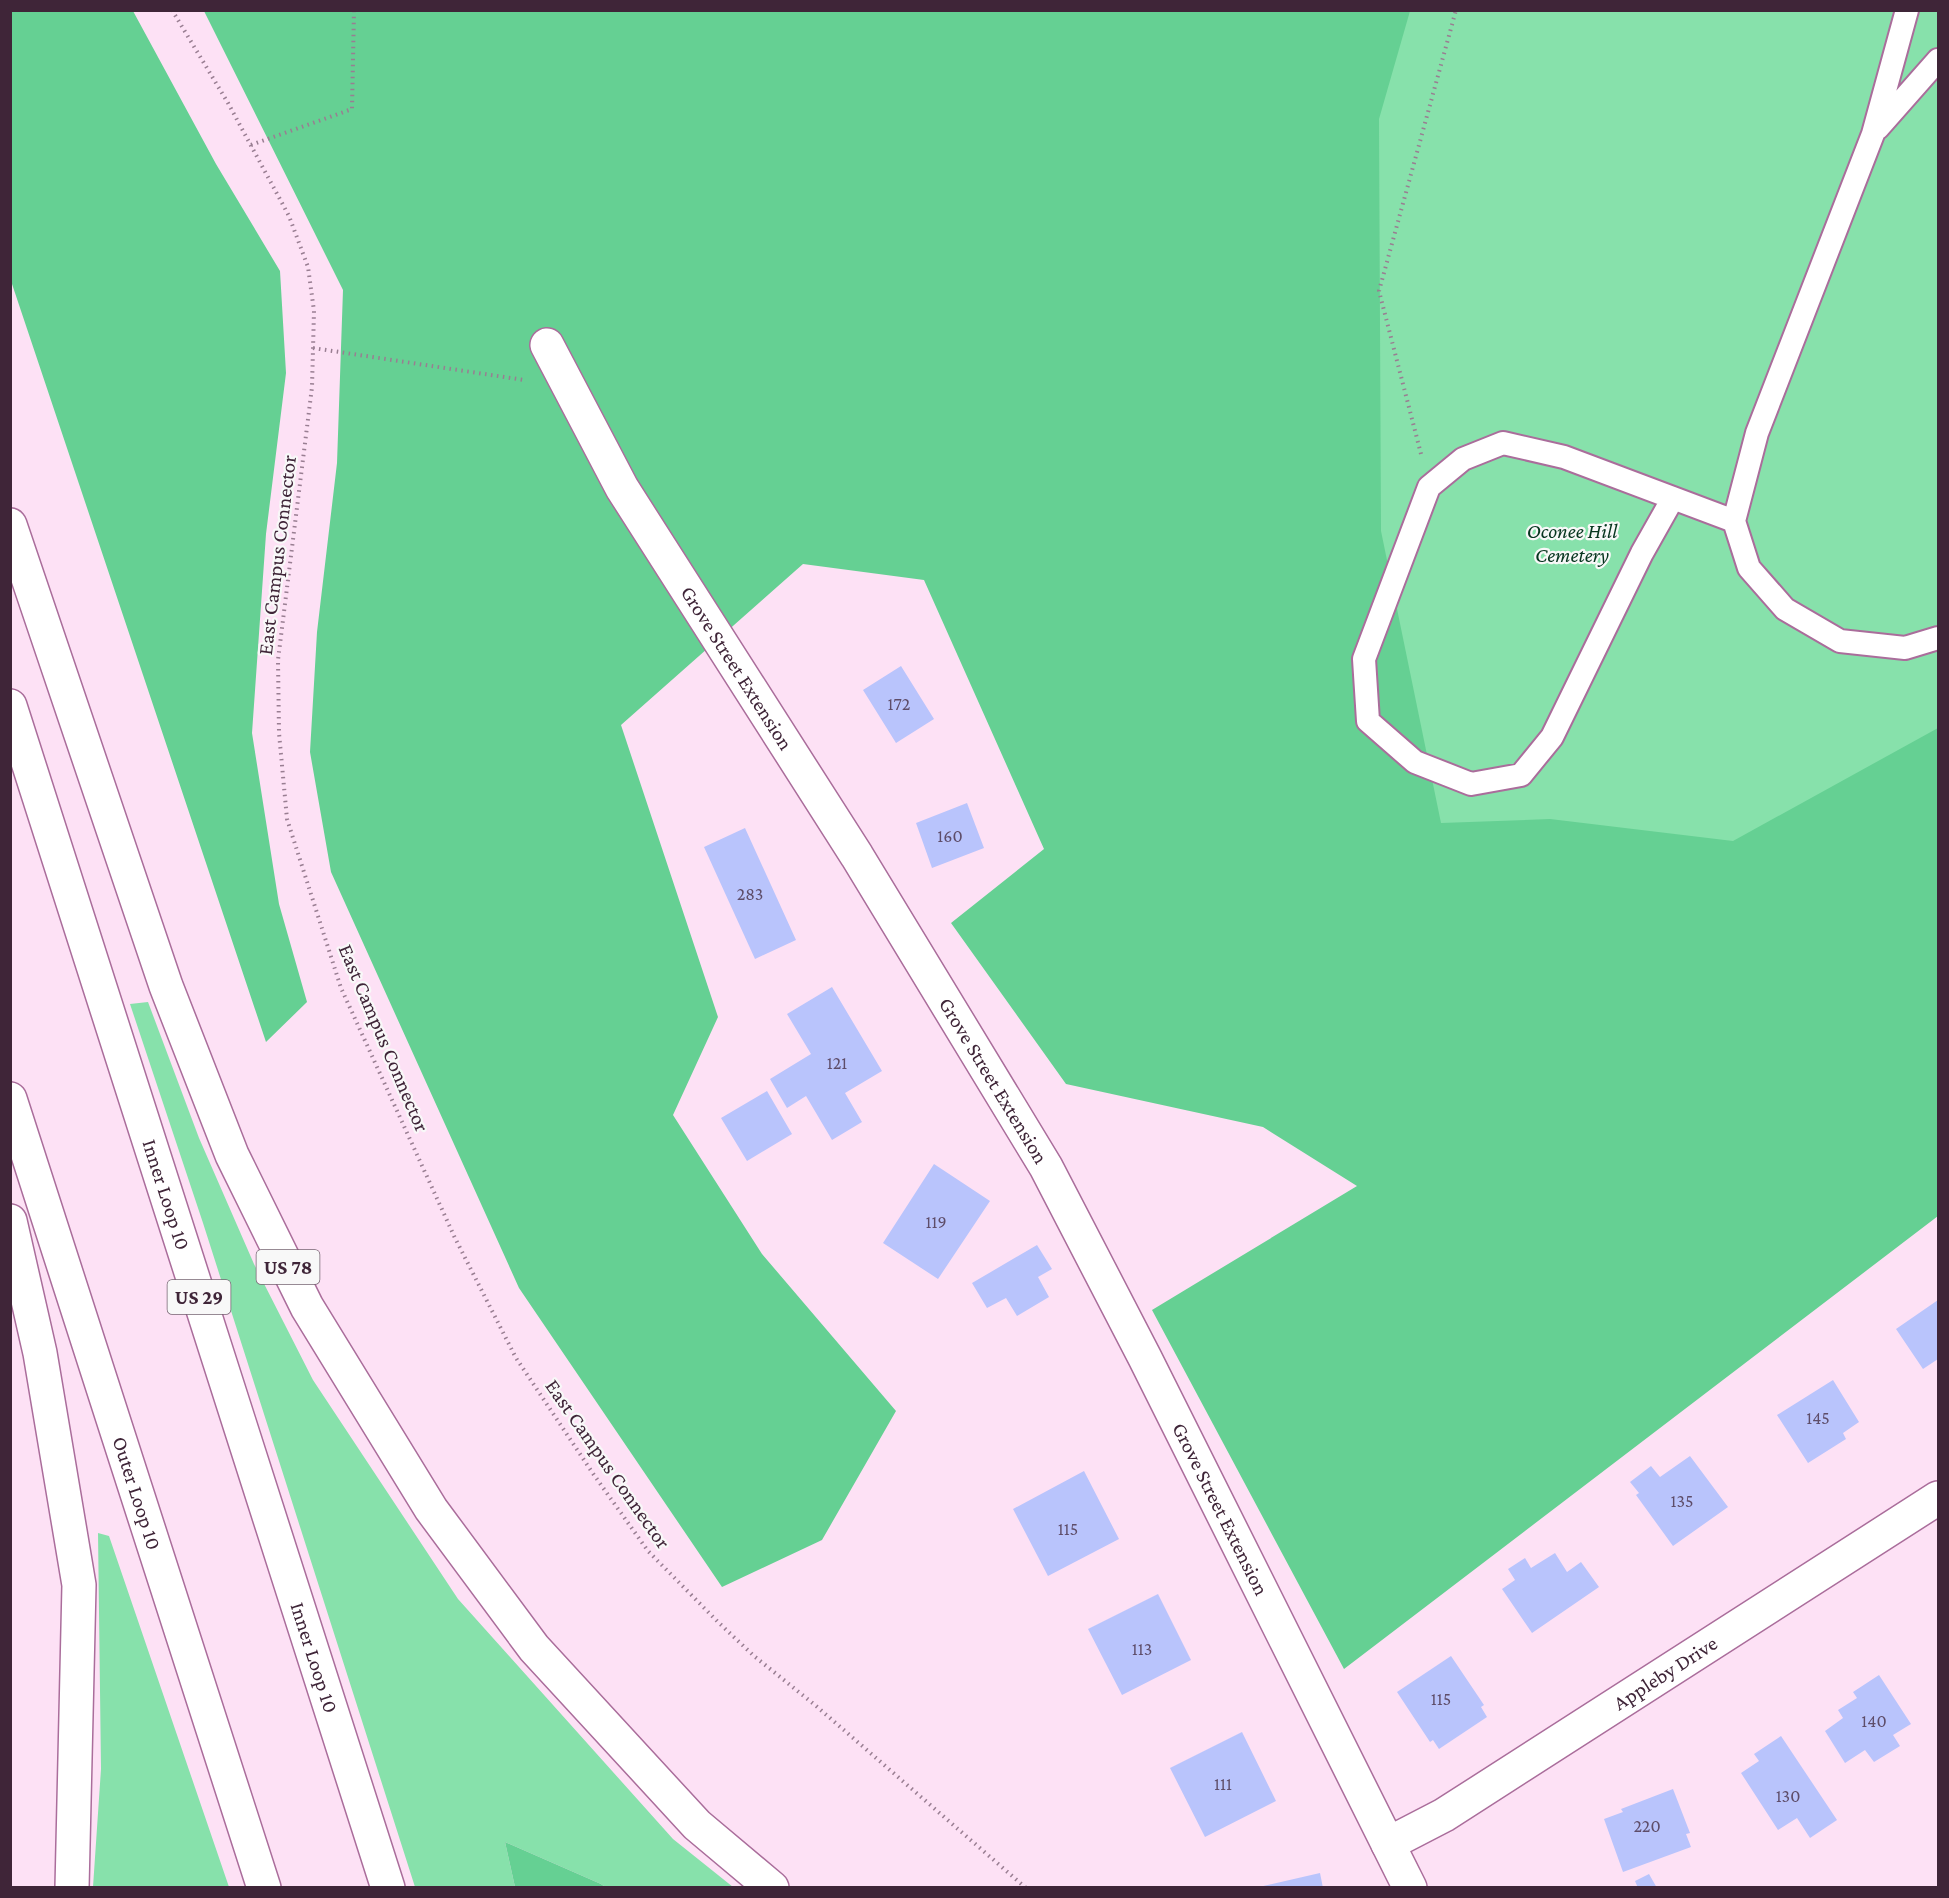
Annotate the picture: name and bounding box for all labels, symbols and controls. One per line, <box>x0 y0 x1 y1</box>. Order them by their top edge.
street label: East Campus Connector <box>253 453 301 656</box>
park label: Oconee Hill Cemetery <box>1527 519 1618 567</box>
street label: Grove Street Extension <box>676 581 798 755</box>
house number: 172 <box>888 694 910 714</box>
house number: 160 <box>937 826 963 846</box>
house number: 283 <box>737 884 763 904</box>
street label: East Campus Connector <box>334 941 435 1136</box>
street label: Grove Street Extension <box>934 993 1053 1168</box>
house number: 121 <box>827 1053 847 1073</box>
street label: Inner Loop 10 <box>137 1136 195 1253</box>
house number: 119 <box>925 1212 947 1232</box>
road number: US 78 <box>256 1250 320 1284</box>
road number: US 29 <box>168 1280 230 1314</box>
street label: East Campus Connector <box>540 1375 676 1554</box>
house number: 145 <box>1806 1408 1830 1428</box>
street label: Grove Street Extension <box>1167 1419 1274 1599</box>
street label: Outer Loop 10 <box>107 1433 166 1553</box>
house number: 135 <box>1670 1491 1694 1511</box>
house number: 115 <box>1058 1519 1078 1539</box>
street label: Inner Loop 10 <box>285 1599 343 1716</box>
street label: Appleby Drive <box>1609 1631 1722 1715</box>
house number: 113 <box>1132 1639 1152 1659</box>
house number: 115 <box>1431 1689 1451 1709</box>
house number: 140 <box>1861 1711 1887 1731</box>
house number: 111 <box>1214 1774 1232 1794</box>
house number: 130 <box>1776 1786 1800 1806</box>
house number: 220 <box>1633 1816 1661 1836</box>

